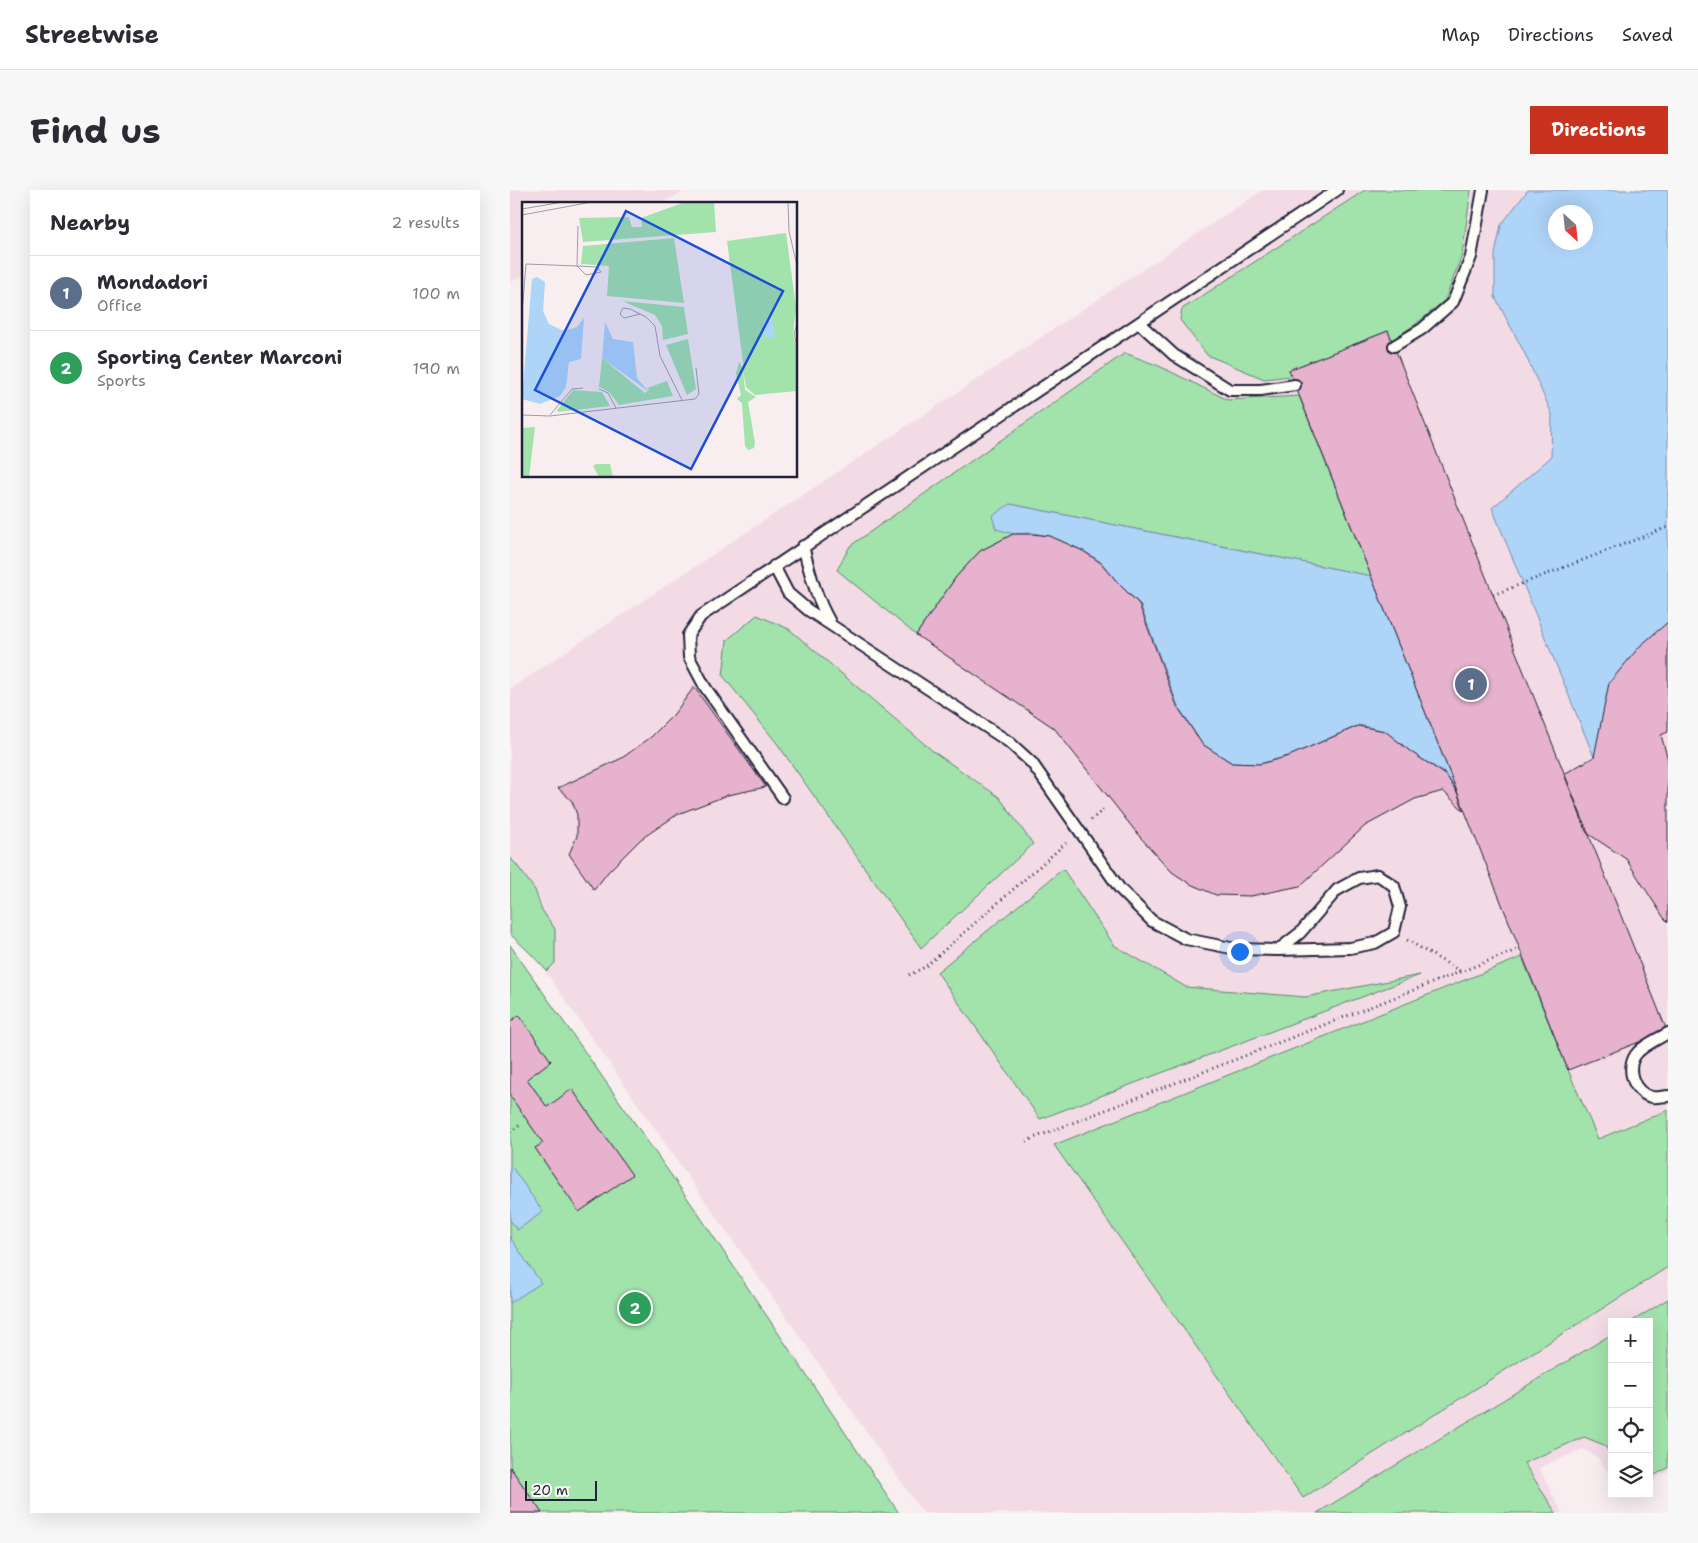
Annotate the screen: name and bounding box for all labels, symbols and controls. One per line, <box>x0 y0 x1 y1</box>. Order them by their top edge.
text: Streetwise <box>25 19 159 51</box>
text: Map <box>1442 23 1480 47</box>
text: Directions <box>1508 23 1594 47</box>
text: Saved <box>1622 23 1673 47</box>
button: Directions <box>1530 106 1668 154</box>
text: Find us <box>30 107 161 154</box>
inset map <box>522 202 798 478</box>
north arrow <box>1548 205 1593 250</box>
text: Nearby <box>50 209 130 237</box>
text: 2 results <box>391 212 460 233</box>
text: Mondadori <box>97 270 208 295</box>
text: 1 <box>62 283 70 304</box>
text: 100 m <box>412 283 460 304</box>
text: Office <box>97 295 142 316</box>
text: Sporting Center Marconi <box>97 345 342 370</box>
text: 2 <box>60 358 72 379</box>
text: 190 m <box>413 358 460 379</box>
text: Sports <box>97 370 146 391</box>
pin: 1 <box>1455 665 1487 703</box>
your location <box>1227 939 1253 965</box>
pin: 2 <box>619 1289 651 1327</box>
map controls <box>1608 1318 1653 1498</box>
button: + <box>1608 1318 1653 1363</box>
button: − <box>1608 1363 1653 1408</box>
button: locate <box>1608 1408 1653 1453</box>
button: layers <box>1608 1453 1653 1498</box>
scale bar <box>525 1478 598 1501</box>
text: 20 m <box>532 1481 568 1499</box>

